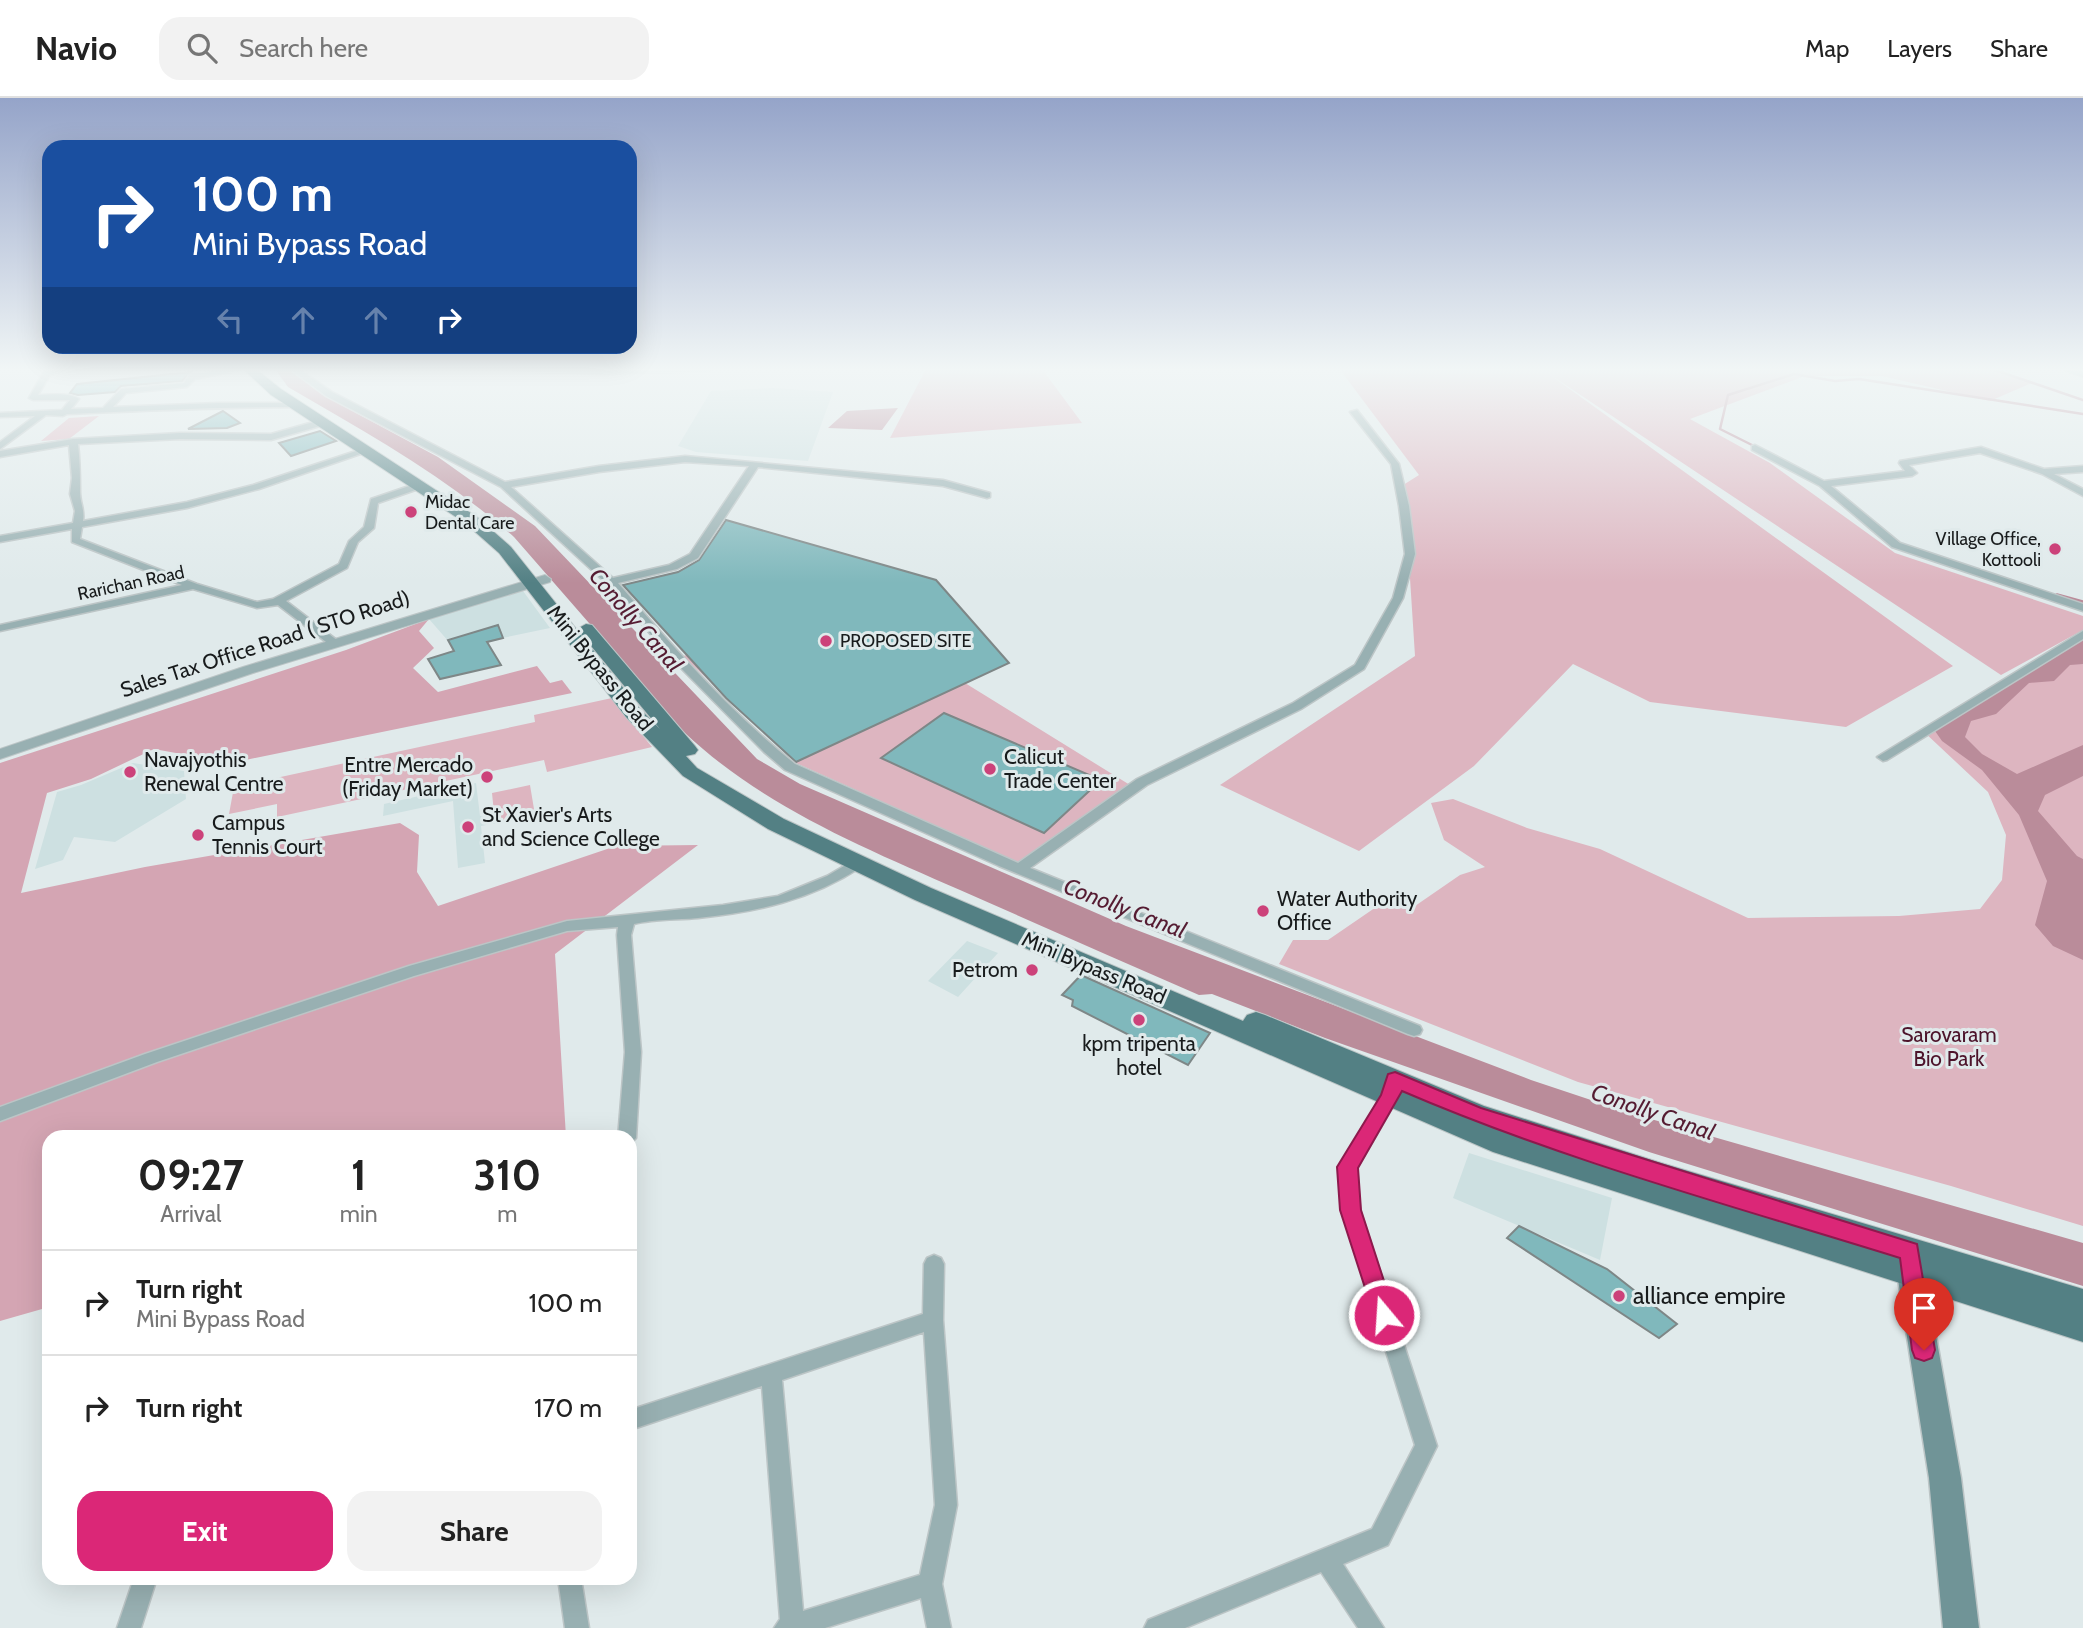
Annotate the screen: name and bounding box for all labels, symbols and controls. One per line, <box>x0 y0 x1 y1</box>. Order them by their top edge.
search box <box>159 17 649 80</box>
text: Navio <box>35 28 117 68</box>
icon: search <box>183 29 221 67</box>
text: Search here <box>239 32 368 64</box>
text: Map <box>1805 34 1849 63</box>
text: Layers <box>1887 34 1952 63</box>
text: Share <box>1990 34 2048 63</box>
text: 100 m <box>192 164 333 223</box>
icon: right <box>77 168 168 259</box>
text: Mini Bypass Road <box>192 224 427 263</box>
icon: left <box>211 301 249 339</box>
icon: ahead <box>284 301 322 339</box>
icon: ahead <box>357 301 395 339</box>
icon: right <box>430 301 468 339</box>
place label: Midac Dental Care <box>425 491 515 534</box>
marker: Midac Dental Care <box>403 504 419 520</box>
place label: Village Office, Kottooli <box>1935 528 2041 571</box>
marker: Village Office, Kottooli <box>2047 541 2063 557</box>
street label: Rarichan Road <box>76 561 186 605</box>
water label: Conolly Canal <box>583 562 689 678</box>
street label: Sales Tax Office Road ( STO Road) <box>117 585 413 702</box>
street label: Mini Bypass Road <box>542 600 659 736</box>
place label: PROPOSED SITE <box>840 630 971 652</box>
marker: PROPOSED SITE <box>818 633 834 649</box>
place label: Calicut Trade Center <box>1004 744 1117 793</box>
place label: Navajyothis Renewal Centre <box>144 747 284 796</box>
place label: Entre Mercado (Friday Market) <box>342 752 473 801</box>
marker: Calicut Trade Center <box>982 761 998 777</box>
marker: Navajyothis Renewal Centre <box>122 764 138 780</box>
marker: Entre Mercado (Friday Market) <box>479 769 495 785</box>
place label: St Xavier's Arts and Science College <box>482 802 660 851</box>
place label: Campus Tennis Court <box>212 810 323 859</box>
marker: St Xavier's Arts and Science College <box>460 819 476 835</box>
marker: Campus Tennis Court <box>190 827 206 843</box>
water label: Conolly Canal <box>1060 872 1191 944</box>
place label: Water Authority Office <box>1277 886 1418 935</box>
marker: Water Authority Office <box>1255 903 1271 919</box>
street label: Mini Bypass Road <box>1018 926 1170 1009</box>
place label: Petrom <box>952 957 1018 982</box>
marker: Petrom <box>1024 962 1040 978</box>
marker: kpm tripenta hotel <box>1131 1012 1147 1028</box>
park label: Sarovaram Bio Park <box>1901 1022 1997 1071</box>
place label: kpm tripenta hotel <box>1082 1031 1196 1080</box>
water label: Conolly Canal <box>1587 1078 1719 1146</box>
text: 09:27 <box>138 1149 244 1201</box>
text: 1 <box>351 1149 366 1201</box>
text: 310 <box>473 1149 541 1201</box>
text: Arrival <box>160 1200 221 1228</box>
text: min <box>340 1200 378 1228</box>
text: m <box>497 1200 517 1228</box>
text: Turn right <box>136 1273 242 1305</box>
position arrow <box>1347 1278 1421 1352</box>
pin <box>1894 1278 1954 1350</box>
place label: alliance empire <box>1633 1281 1786 1310</box>
icon: right <box>77 1284 115 1322</box>
text: 100 m <box>529 1287 602 1319</box>
marker: alliance empire <box>1611 1288 1627 1304</box>
icon: arrive <box>1905 1289 1943 1327</box>
text: Mini Bypass Road <box>136 1305 305 1333</box>
icon: right <box>77 1389 115 1427</box>
text: Turn right <box>136 1392 242 1424</box>
text: 170 m <box>534 1392 602 1424</box>
button: Exit <box>77 1491 333 1571</box>
button: Share <box>347 1491 602 1571</box>

